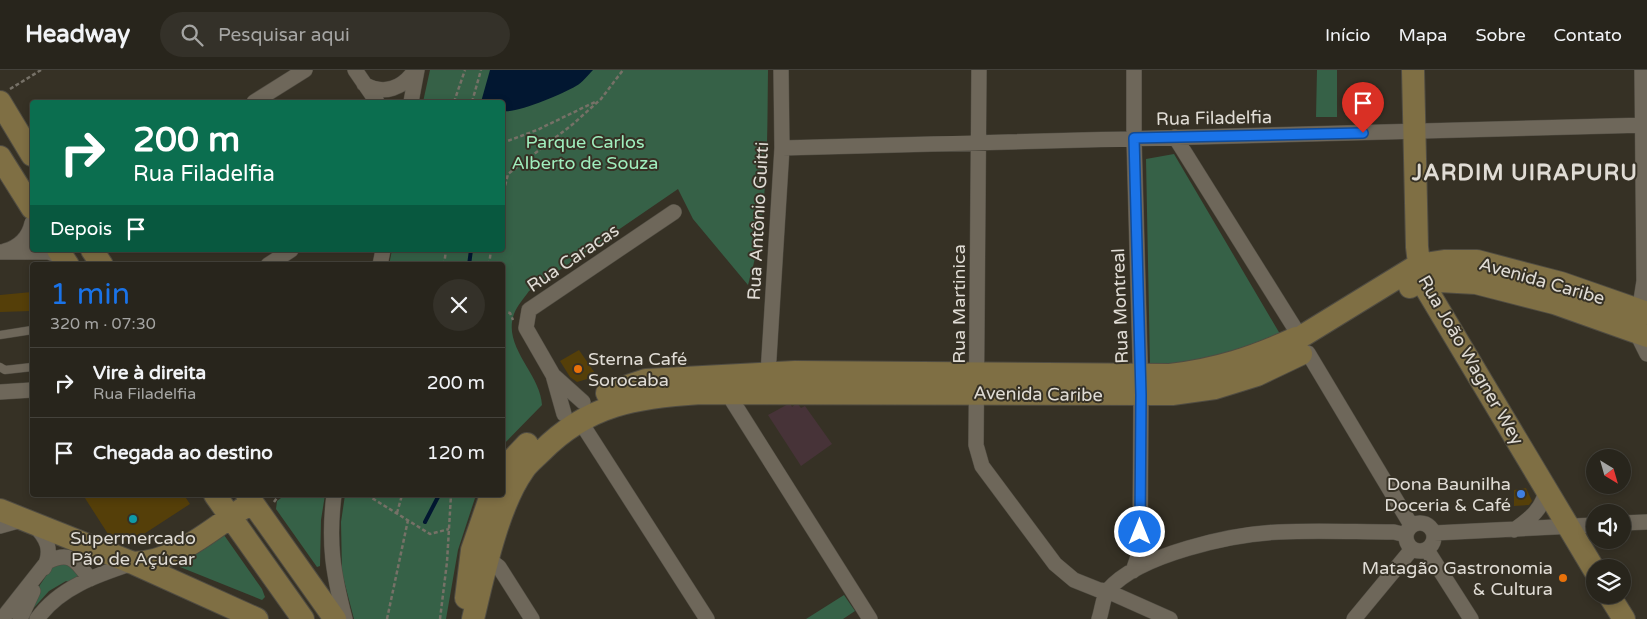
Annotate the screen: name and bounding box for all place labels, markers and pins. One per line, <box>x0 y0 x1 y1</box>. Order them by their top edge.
pin <box>1342 82 1384 133</box>
place label: Sterna Café Sorocaba <box>588 348 687 391</box>
marker: Sterna Café Sorocaba <box>572 363 584 375</box>
place label: Dona Baunilha Doceria & Café <box>1384 473 1511 516</box>
marker: Dona Baunilha Doceria & Café <box>1515 488 1527 500</box>
marker: Supermercado Pão de Açúcar <box>127 513 139 525</box>
place label: Supermercado Pão de Açúcar <box>70 527 196 570</box>
place label: Matagão Gastronomia & Cultura <box>1362 557 1553 600</box>
marker: Matagão Gastronomia & Cultura <box>1557 572 1569 584</box>

